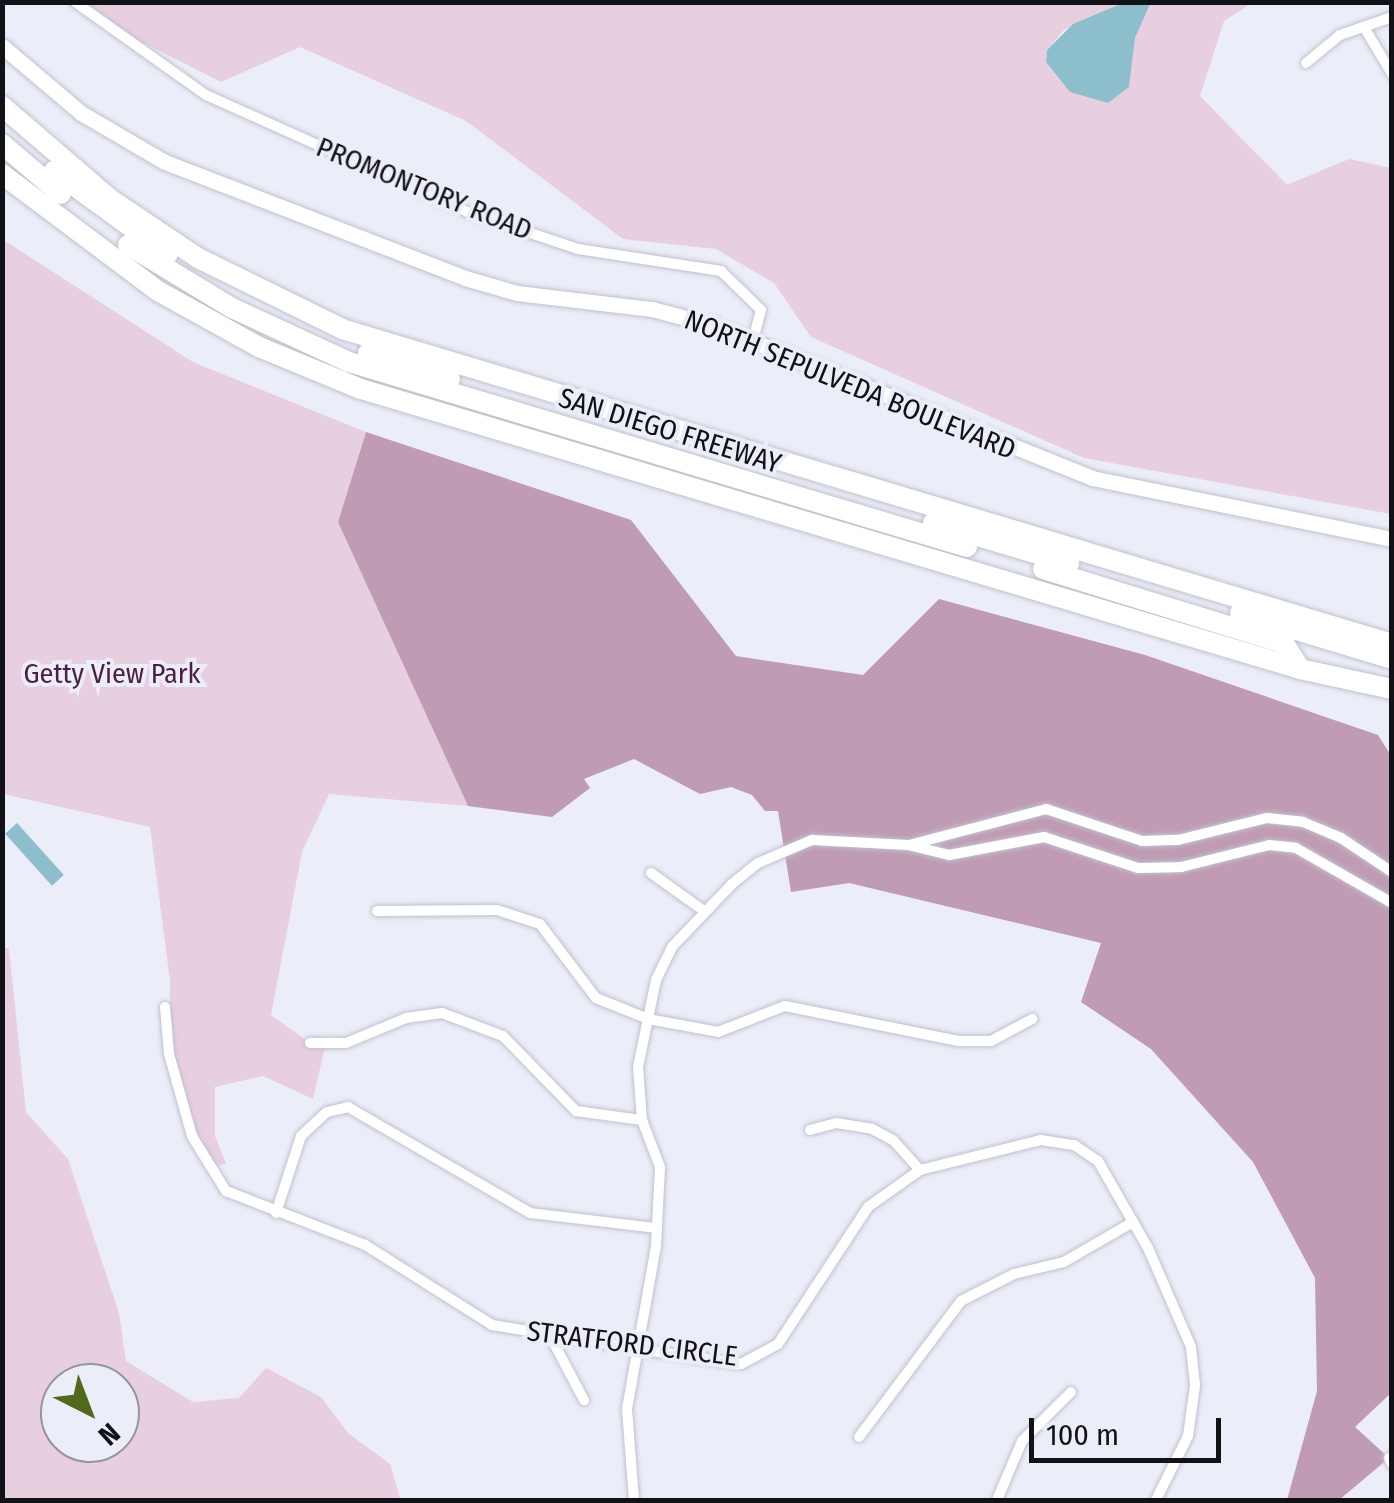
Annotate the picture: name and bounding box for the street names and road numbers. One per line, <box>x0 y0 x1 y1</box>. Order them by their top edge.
street label: PROMONTORY ROAD <box>311 130 537 248</box>
street label: NORTH SEPULVEDA BOULEVARD <box>680 303 1020 467</box>
street label: SAN DIEGO FREEWAY <box>555 381 785 481</box>
street label: STRATFORD CIRCLE <box>525 1314 739 1374</box>

